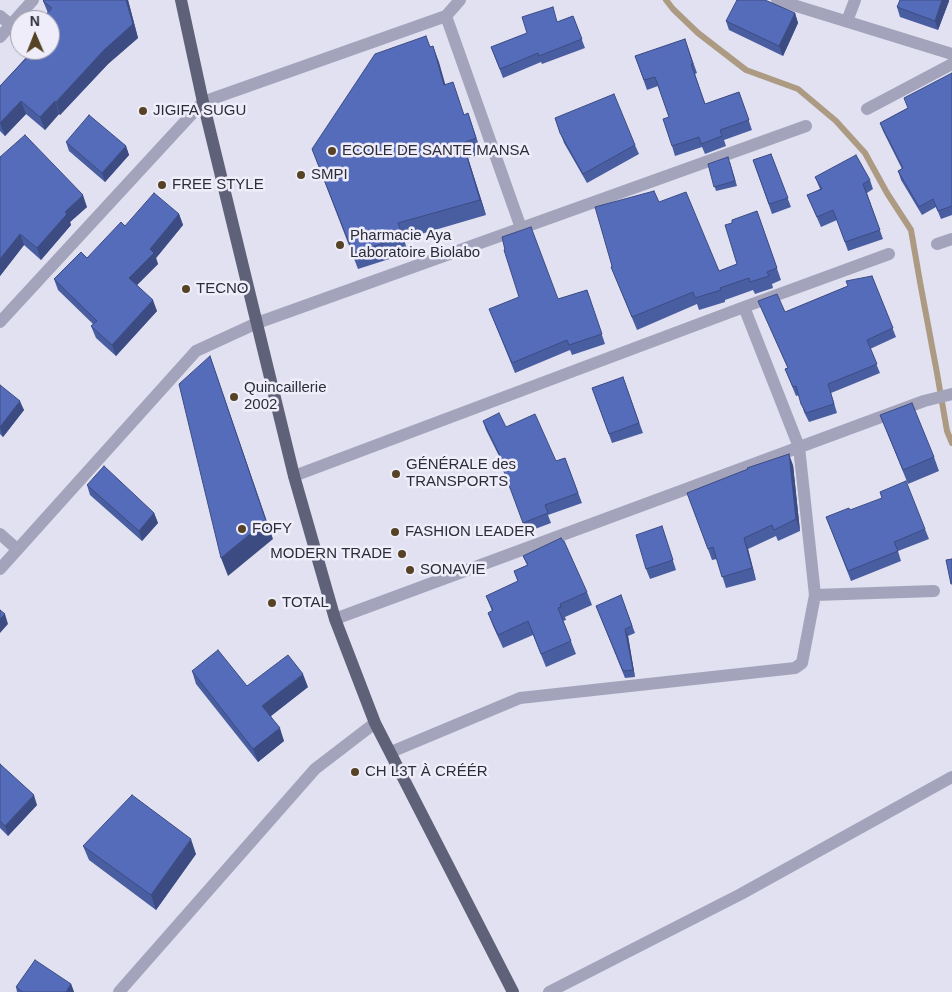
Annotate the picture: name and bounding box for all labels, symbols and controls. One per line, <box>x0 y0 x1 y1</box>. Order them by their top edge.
north arrow <box>10 10 60 60</box>
text: N <box>30 13 40 29</box>
place label: JIGIFA SUGU <box>153 102 246 120</box>
marker: JIGIFA SUGU <box>137 105 149 117</box>
place label: ECOLE DE SANTE MANSA <box>342 142 530 160</box>
marker: ECOLE DE SANTE MANSA <box>326 145 338 157</box>
place label: SMPI <box>311 166 348 184</box>
marker: SMPI <box>295 169 307 181</box>
place label: FREE STYLE <box>172 176 264 194</box>
marker: FREE STYLE <box>156 179 168 191</box>
place label: Pharmacie Aya Laboratoire Biolabo <box>350 227 480 262</box>
marker: Pharmacie Aya Laboratoire Biolabo <box>334 239 346 251</box>
place label: TECNO <box>196 280 248 298</box>
marker: TECNO <box>180 283 192 295</box>
place label: Quincaillerie 2002 <box>244 379 327 414</box>
marker: Quincaillerie 2002 <box>228 391 240 403</box>
place label: GÉNÉRALE des TRANSPORTS <box>406 456 516 491</box>
marker: GÉNÉRALE des TRANSPORTS <box>390 468 402 480</box>
place label: FOFY <box>252 520 292 538</box>
marker: FOFY <box>236 523 248 535</box>
place label: FASHION LEADER <box>405 523 535 541</box>
marker: FASHION LEADER <box>389 526 401 538</box>
place label: MODERN TRADE <box>270 545 392 563</box>
marker: MODERN TRADE <box>396 548 408 560</box>
place label: SONAVIE <box>420 561 486 579</box>
marker: SONAVIE <box>404 564 416 576</box>
place label: TOTAL <box>282 594 329 612</box>
marker: TOTAL <box>266 597 278 609</box>
place label: CH L3T À CRÉÉR <box>365 763 488 781</box>
marker: CH L3T À CRÉÉR <box>349 766 361 778</box>

